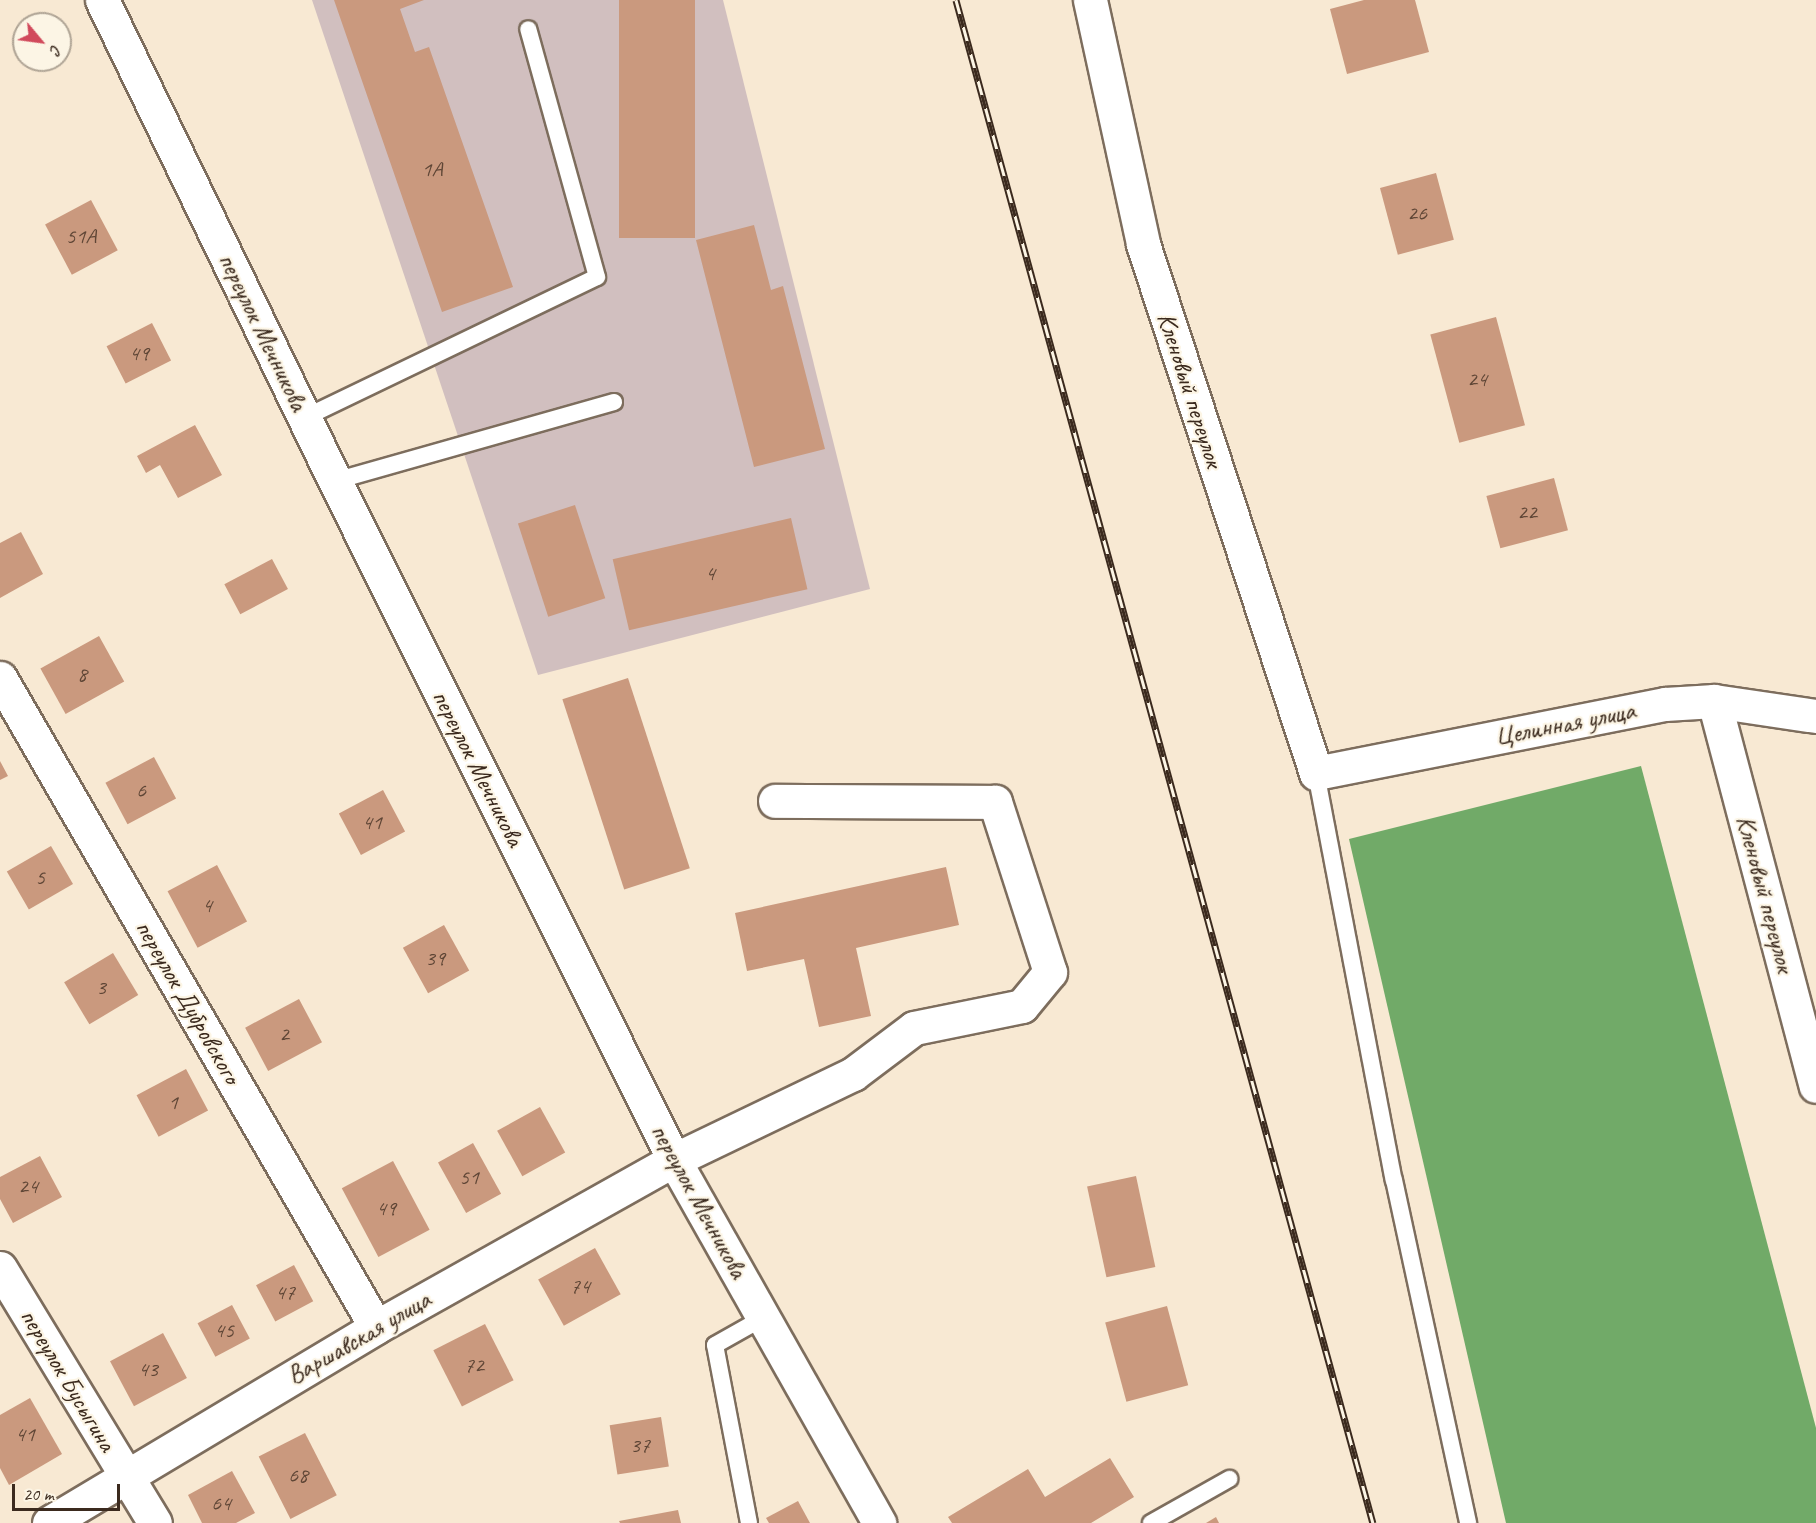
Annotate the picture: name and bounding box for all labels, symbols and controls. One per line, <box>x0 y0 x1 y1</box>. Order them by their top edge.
north arrow <box>12 12 72 72</box>
text: С <box>45 41 67 58</box>
house number: 1А <box>422 157 442 183</box>
house number: 26 <box>1407 201 1427 227</box>
house number: 51А <box>66 224 96 250</box>
street label: переулок Мечникова <box>211 247 315 417</box>
street label: Кленовый переулок <box>1150 309 1230 471</box>
house number: 49 <box>129 341 149 367</box>
house number: 24 <box>1467 367 1487 393</box>
house number: 22 <box>1517 500 1537 526</box>
house number: 4 <box>705 561 715 587</box>
house number: 8 <box>77 662 87 688</box>
street label: переулок Мечникова <box>425 683 531 853</box>
street label: Целинная улица <box>1492 695 1638 753</box>
house number: 6 <box>136 778 146 804</box>
house number: 41 <box>362 810 382 836</box>
street label: Кленовый переулок <box>1729 812 1801 976</box>
house number: 5 <box>35 865 45 891</box>
house number: 4 <box>202 893 212 919</box>
street label: переулок Дубровского <box>128 914 248 1090</box>
house number: 39 <box>425 946 445 972</box>
house number: 3 <box>96 975 106 1001</box>
house number: 2 <box>279 1022 289 1048</box>
house number: 1 <box>168 1090 178 1116</box>
street label: переулок Мечникова <box>643 1117 755 1285</box>
house number: 51 <box>459 1165 479 1191</box>
house number: 24 <box>18 1174 38 1200</box>
house number: 49 <box>376 1196 396 1222</box>
house number: 74 <box>570 1274 590 1300</box>
house number: 47 <box>275 1280 295 1306</box>
street label: Варшавская улица <box>281 1284 437 1392</box>
street label: переулок Бусыгина <box>13 1303 123 1457</box>
house number: 45 <box>214 1318 234 1344</box>
house number: 72 <box>464 1353 484 1379</box>
house number: 43 <box>138 1357 158 1383</box>
house number: 41 <box>15 1422 35 1448</box>
house number: 37 <box>630 1433 650 1459</box>
house number: 68 <box>288 1463 308 1489</box>
scale bar <box>15 1472 123 1510</box>
text: 20 m <box>23 1483 54 1505</box>
house number: 64 <box>211 1491 231 1517</box>

